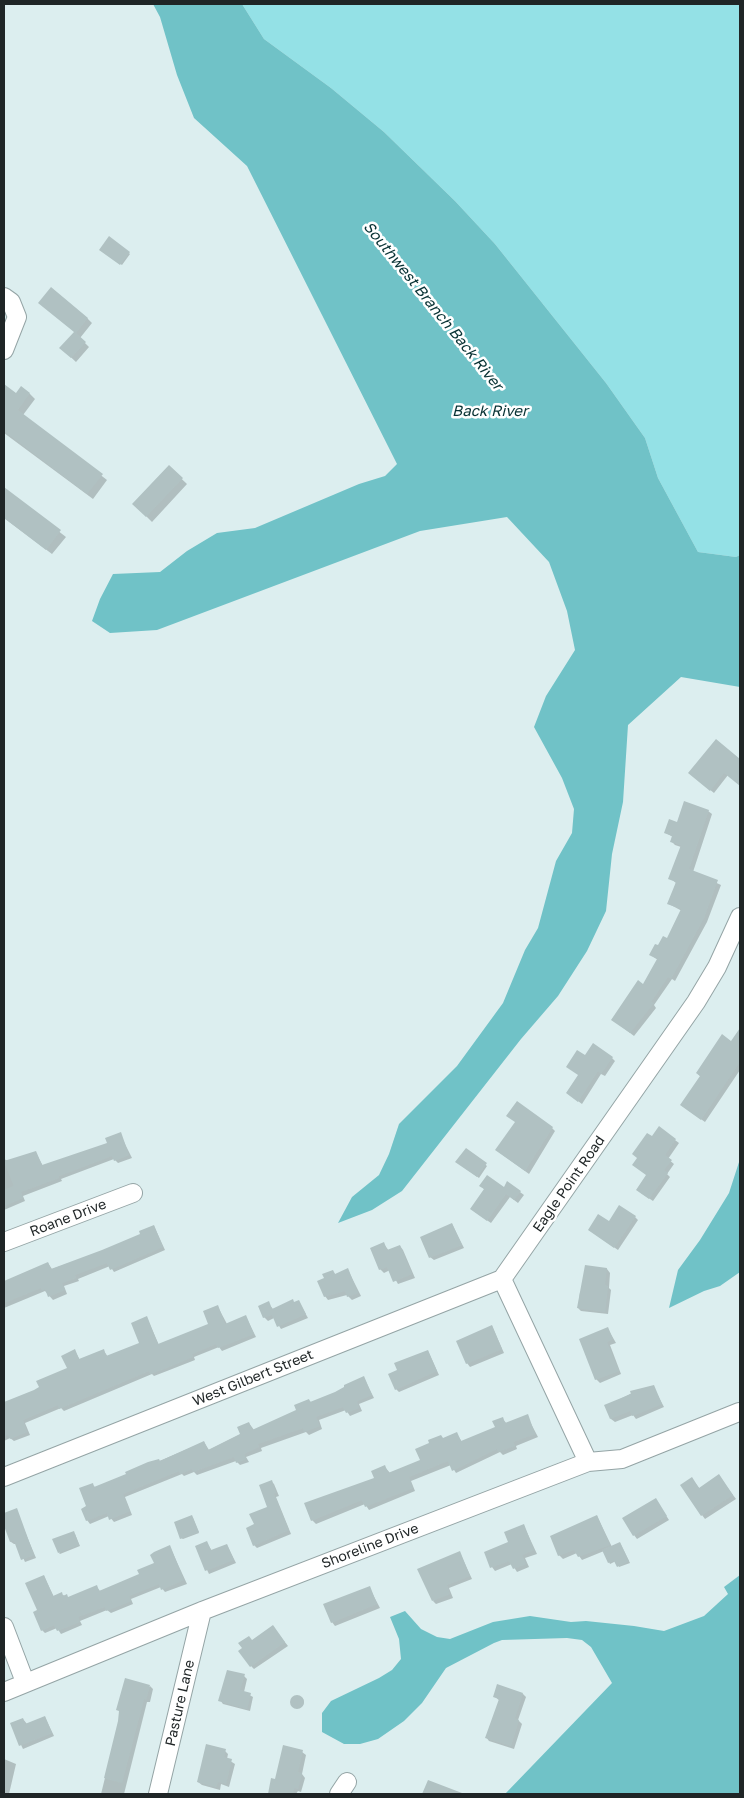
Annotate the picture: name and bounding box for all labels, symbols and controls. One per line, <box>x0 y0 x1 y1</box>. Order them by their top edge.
water label: Southwest Branch Back River <box>359 218 507 394</box>
water label: Back River <box>452 402 528 420</box>
street label: Eagle Point Road <box>529 1133 609 1235</box>
street label: Roane Drive <box>27 1196 109 1240</box>
street label: West Gilbert Street <box>190 1346 316 1410</box>
street label: Shoreline Drive <box>319 1520 421 1572</box>
street label: Pasture Lane <box>162 1658 198 1748</box>

